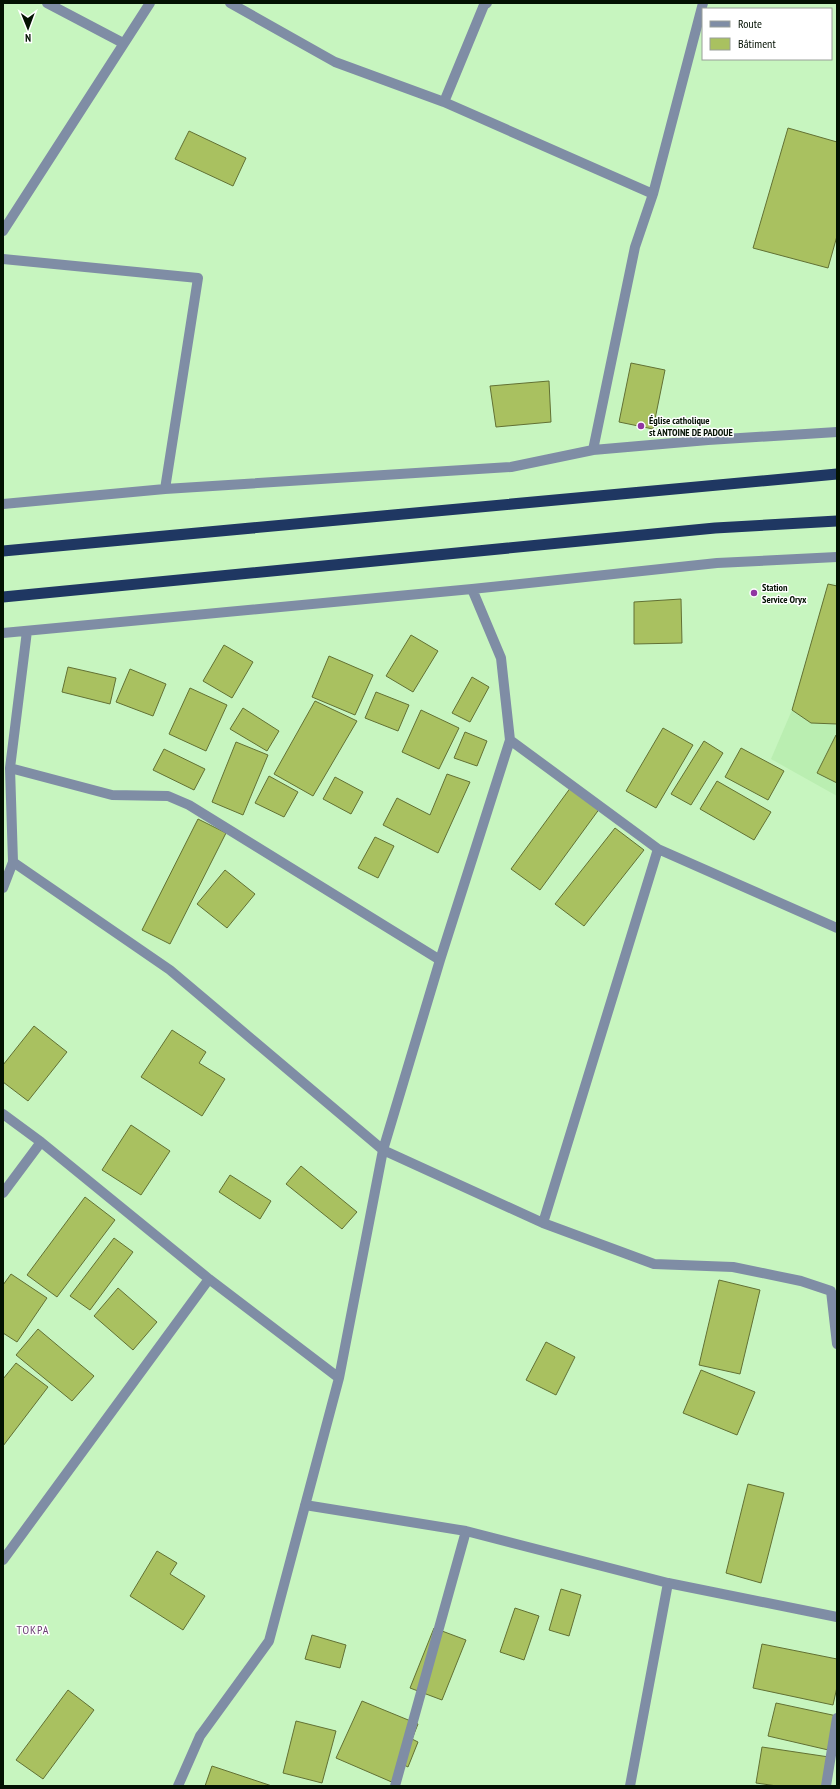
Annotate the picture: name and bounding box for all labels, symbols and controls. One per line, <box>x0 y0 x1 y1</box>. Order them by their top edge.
north arrow <box>8 8 48 48</box>
legend <box>702 8 832 60</box>
text: Route <box>738 16 762 31</box>
text: N <box>25 31 31 45</box>
text: Bâtiment <box>738 36 776 51</box>
place label: Église catholique st ANTOINE DE PADOUE <box>649 414 733 439</box>
marker: Église catholique st ANTOINE DE PADOUE <box>636 421 646 431</box>
place label: Station Service Oryx <box>762 581 807 606</box>
marker: Station Service Oryx <box>749 588 759 598</box>
district label: TOKPA <box>17 1622 49 1637</box>

